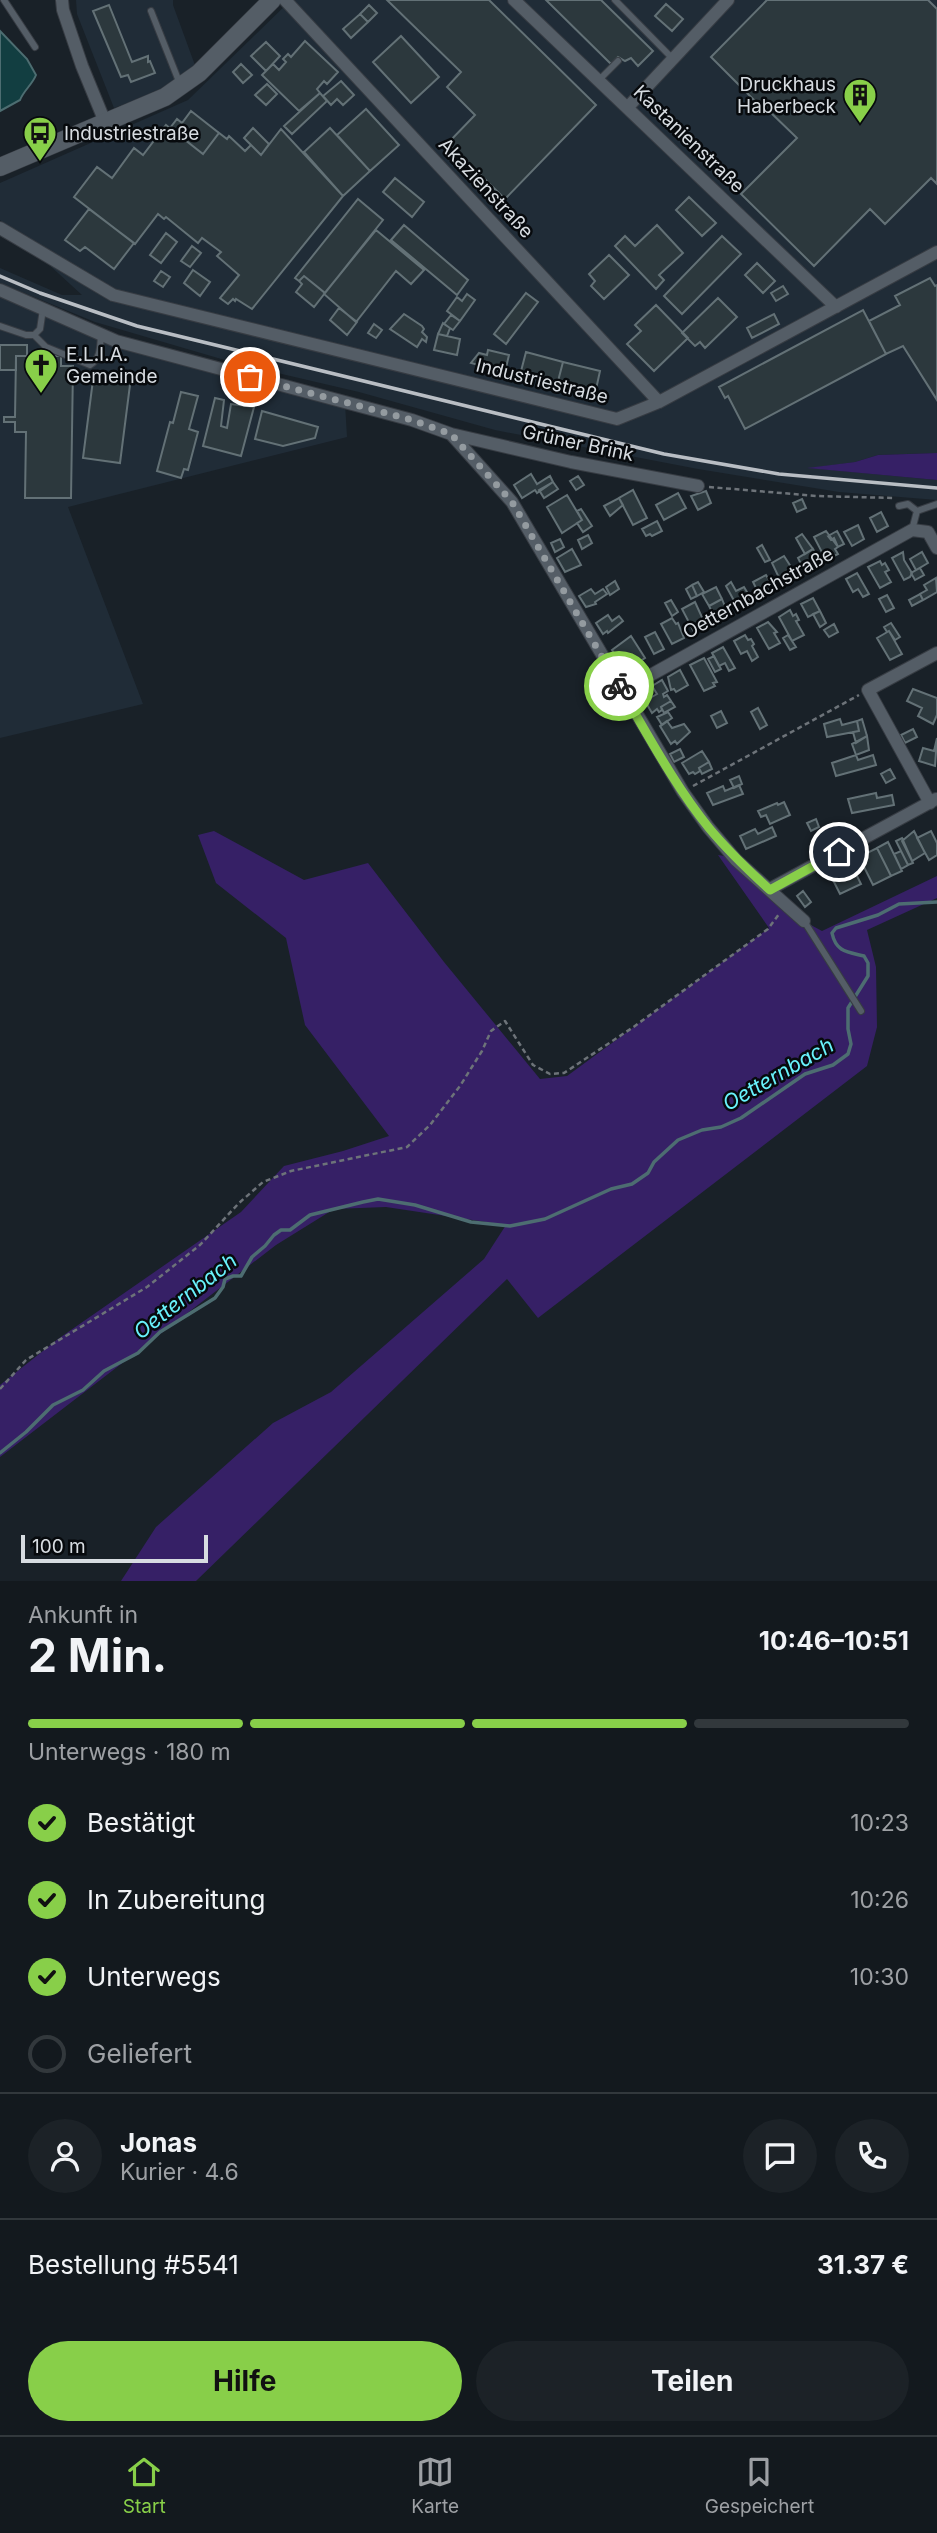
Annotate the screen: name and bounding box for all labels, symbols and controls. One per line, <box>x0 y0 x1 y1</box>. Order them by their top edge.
place label: Druckhaus Haberbeck <box>737 73 837 118</box>
building icon: Druckhaus Haberbeck <box>841 76 879 125</box>
street label: Kastanienstraße <box>629 80 749 198</box>
bus stop icon: Industriestraße <box>21 114 59 163</box>
place label: Industriestraße <box>64 122 199 145</box>
street label: Akazienstraße <box>434 133 538 243</box>
place label: E.L.I.A. Gemeinde <box>66 343 158 388</box>
church icon: E.L.I.A. Gemeinde <box>22 346 60 395</box>
pin <box>220 347 280 407</box>
street label: Industriestraße <box>474 353 610 409</box>
icon: bag <box>231 358 269 396</box>
street label: Grüner Brink <box>520 420 636 466</box>
street label: Oetternbachstraße <box>679 542 837 644</box>
courier <box>584 651 654 721</box>
icon: bike <box>600 667 638 705</box>
pin <box>809 822 869 882</box>
icon: home <box>820 833 858 871</box>
water label: Oetternbach <box>718 1032 838 1116</box>
water label: Oetternbach <box>128 1248 242 1344</box>
scale bar <box>21 1532 208 1564</box>
text: 100 m <box>32 1535 86 1558</box>
text: Ankunft in <box>28 1601 138 1629</box>
text: 10:46–10:51 <box>759 1625 909 1656</box>
text: 2 Min. <box>28 1627 167 1683</box>
text: Unterwegs · 180 m <box>28 1738 231 1766</box>
icon: check <box>28 1804 66 1842</box>
text: Bestätigt <box>87 1807 195 1838</box>
text: 10:23 <box>850 1809 909 1837</box>
icon: check <box>28 1881 66 1919</box>
text: In Zubereitung <box>87 1884 265 1915</box>
text: 10:26 <box>850 1886 909 1914</box>
icon: check <box>28 1958 66 1996</box>
text: Unterwegs <box>87 1961 221 1992</box>
text: 10:30 <box>850 1963 909 1991</box>
text: Geliefert <box>87 2038 192 2069</box>
button: person <box>28 2119 102 2193</box>
button: chat <box>743 2119 817 2193</box>
button: phone <box>835 2119 909 2193</box>
text: Jonas <box>120 2127 197 2158</box>
text: Kurier · 4.6 <box>120 2158 239 2186</box>
text: Bestellung #5541 <box>28 2249 239 2280</box>
text: 31.37 € <box>817 2249 909 2280</box>
button: Hilfe <box>28 2341 462 2421</box>
button: Teilen <box>476 2341 909 2421</box>
tab: Start <box>123 2453 166 2518</box>
tab: Karte <box>411 2453 459 2518</box>
tab: Gespeichert <box>705 2453 814 2518</box>

